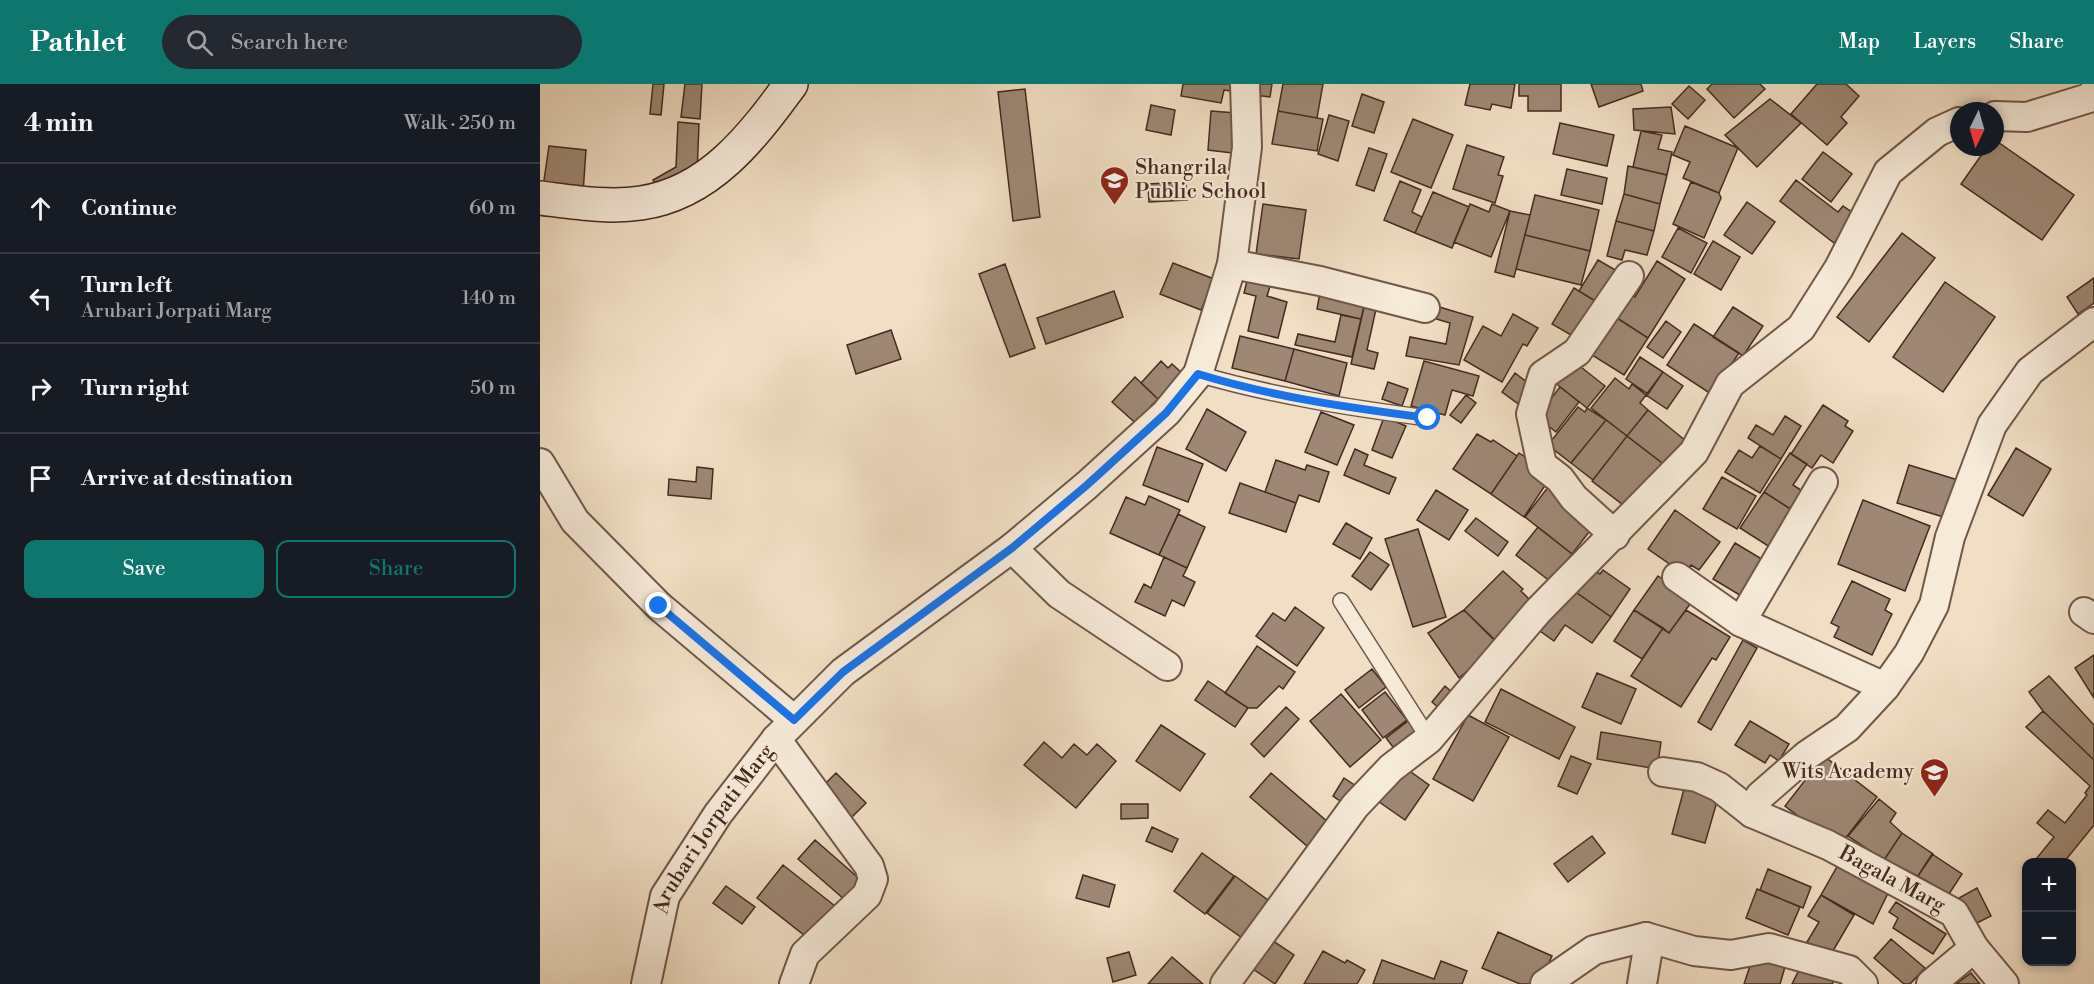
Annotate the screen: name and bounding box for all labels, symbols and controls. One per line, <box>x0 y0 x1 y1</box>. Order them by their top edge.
search box <box>162 15 582 69</box>
text: Pathlet <box>30 25 126 60</box>
icon: search <box>183 26 216 59</box>
text: Search here <box>231 29 348 56</box>
text: Map <box>1839 29 1880 55</box>
text: Layers <box>1913 29 1976 55</box>
text: Share <box>2009 29 2064 55</box>
north arrow <box>1950 102 2004 156</box>
text: 4 min <box>24 107 94 139</box>
text: Walk · 250 m <box>404 111 516 136</box>
place label: Shangrila Public School <box>1135 155 1266 205</box>
school or university icon: Shangrila Public School <box>1098 164 1130 206</box>
icon: ahead <box>24 192 57 225</box>
text: Continue <box>81 195 177 222</box>
text: 60 m <box>469 196 516 221</box>
text: Turn left <box>81 272 172 299</box>
icon: left <box>24 282 57 315</box>
text: 140 m <box>461 286 516 311</box>
text: Arubari Jorpati Marg <box>81 299 272 324</box>
icon: right <box>24 372 57 405</box>
text: Turn right <box>81 375 189 402</box>
text: 50 m <box>470 376 516 401</box>
route start <box>1414 404 1440 430</box>
icon: arrive <box>24 462 57 495</box>
text: Arrive at destination <box>81 465 293 492</box>
button: Save <box>24 540 264 598</box>
button: Share <box>276 540 516 598</box>
route end <box>645 592 671 618</box>
street label: Arubari Jorpati Marg <box>648 739 780 918</box>
school or university icon: Wits Academy <box>1919 756 1951 798</box>
place label: Wits Academy <box>1781 759 1915 785</box>
street label: Bagala Marg <box>1834 840 1950 919</box>
map controls <box>2022 858 2076 966</box>
button: + <box>2022 858 2076 912</box>
button: − <box>2022 912 2076 966</box>

